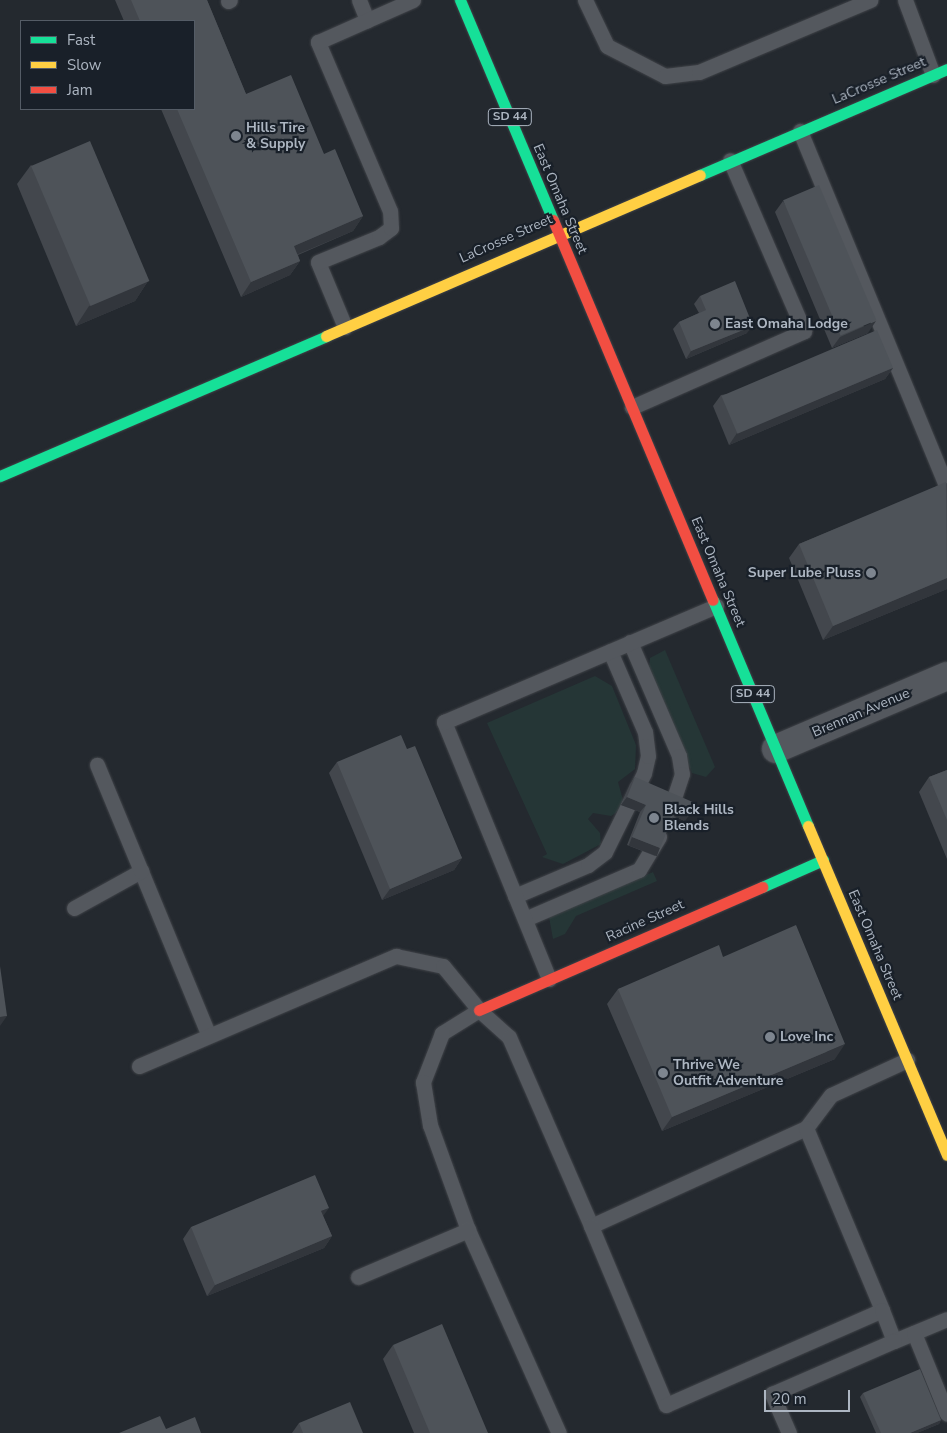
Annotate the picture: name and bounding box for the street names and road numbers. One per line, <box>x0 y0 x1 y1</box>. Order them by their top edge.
street label: LaCrosse Street <box>830 54 928 108</box>
road number: SD 44 <box>488 108 532 126</box>
street label: East Omaha Street <box>529 141 591 257</box>
street label: LaCrosse Street <box>457 211 555 267</box>
street label: East Omaha Street <box>687 514 749 630</box>
road number: SD 44 <box>730 684 776 704</box>
street label: Brennan Avenue <box>810 685 912 741</box>
street label: East Omaha Street <box>844 887 906 1003</box>
street label: Racine Street <box>603 896 687 946</box>

